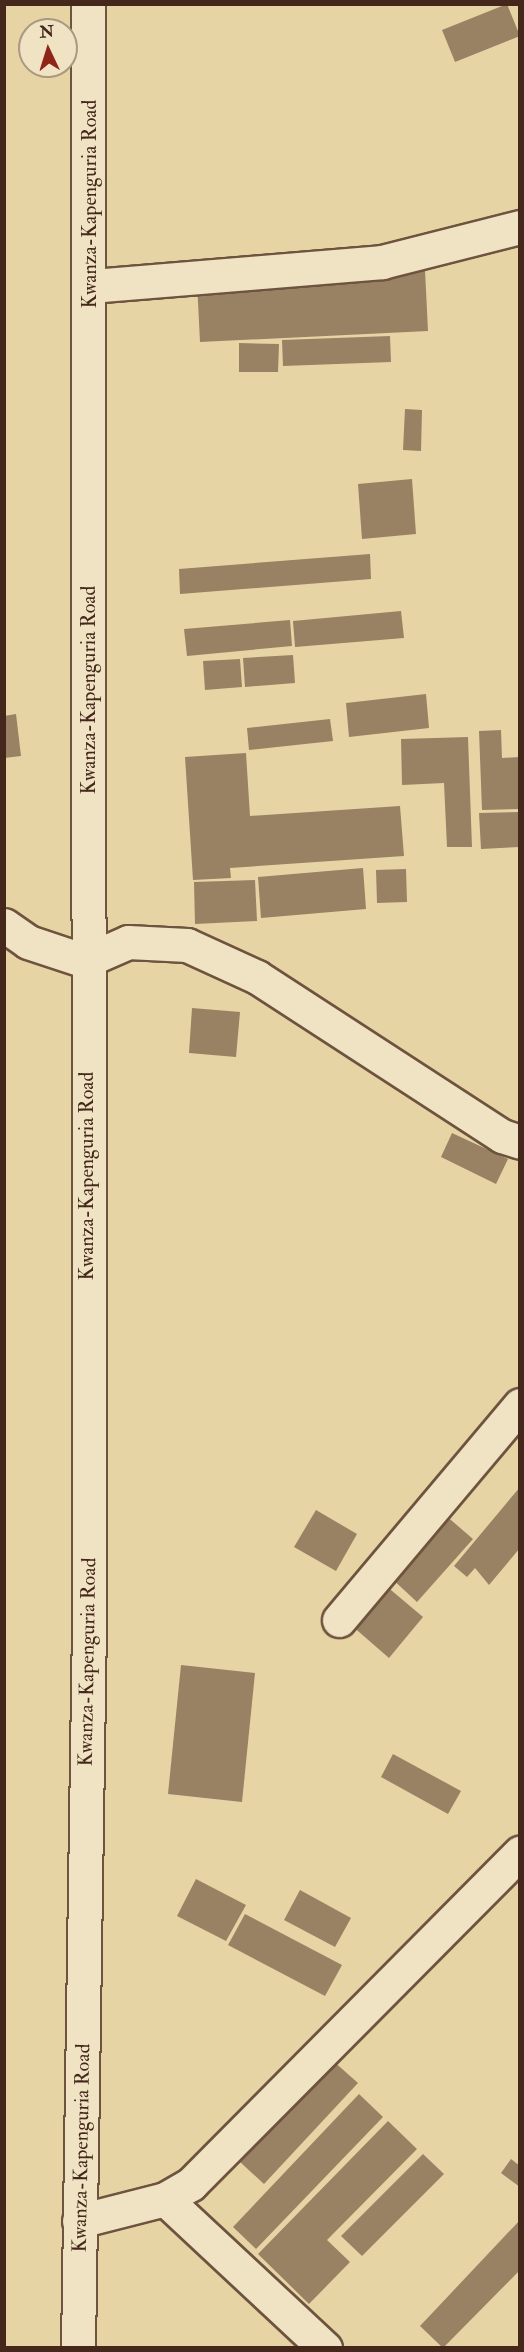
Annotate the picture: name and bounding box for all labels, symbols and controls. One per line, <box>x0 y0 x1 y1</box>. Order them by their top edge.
north arrow <box>18 18 78 78</box>
text: N <box>39 22 55 43</box>
street label: Kwanza-Kapenguria Road <box>77 100 101 308</box>
street label: Kwanza-Kapenguria Road <box>76 586 100 794</box>
street label: Kwanza-Kapenguria Road <box>74 1072 98 1280</box>
street label: Kwanza-Kapenguria Road <box>73 1557 101 1767</box>
street label: Kwanza-Kapenguria Road <box>67 2043 95 2253</box>

